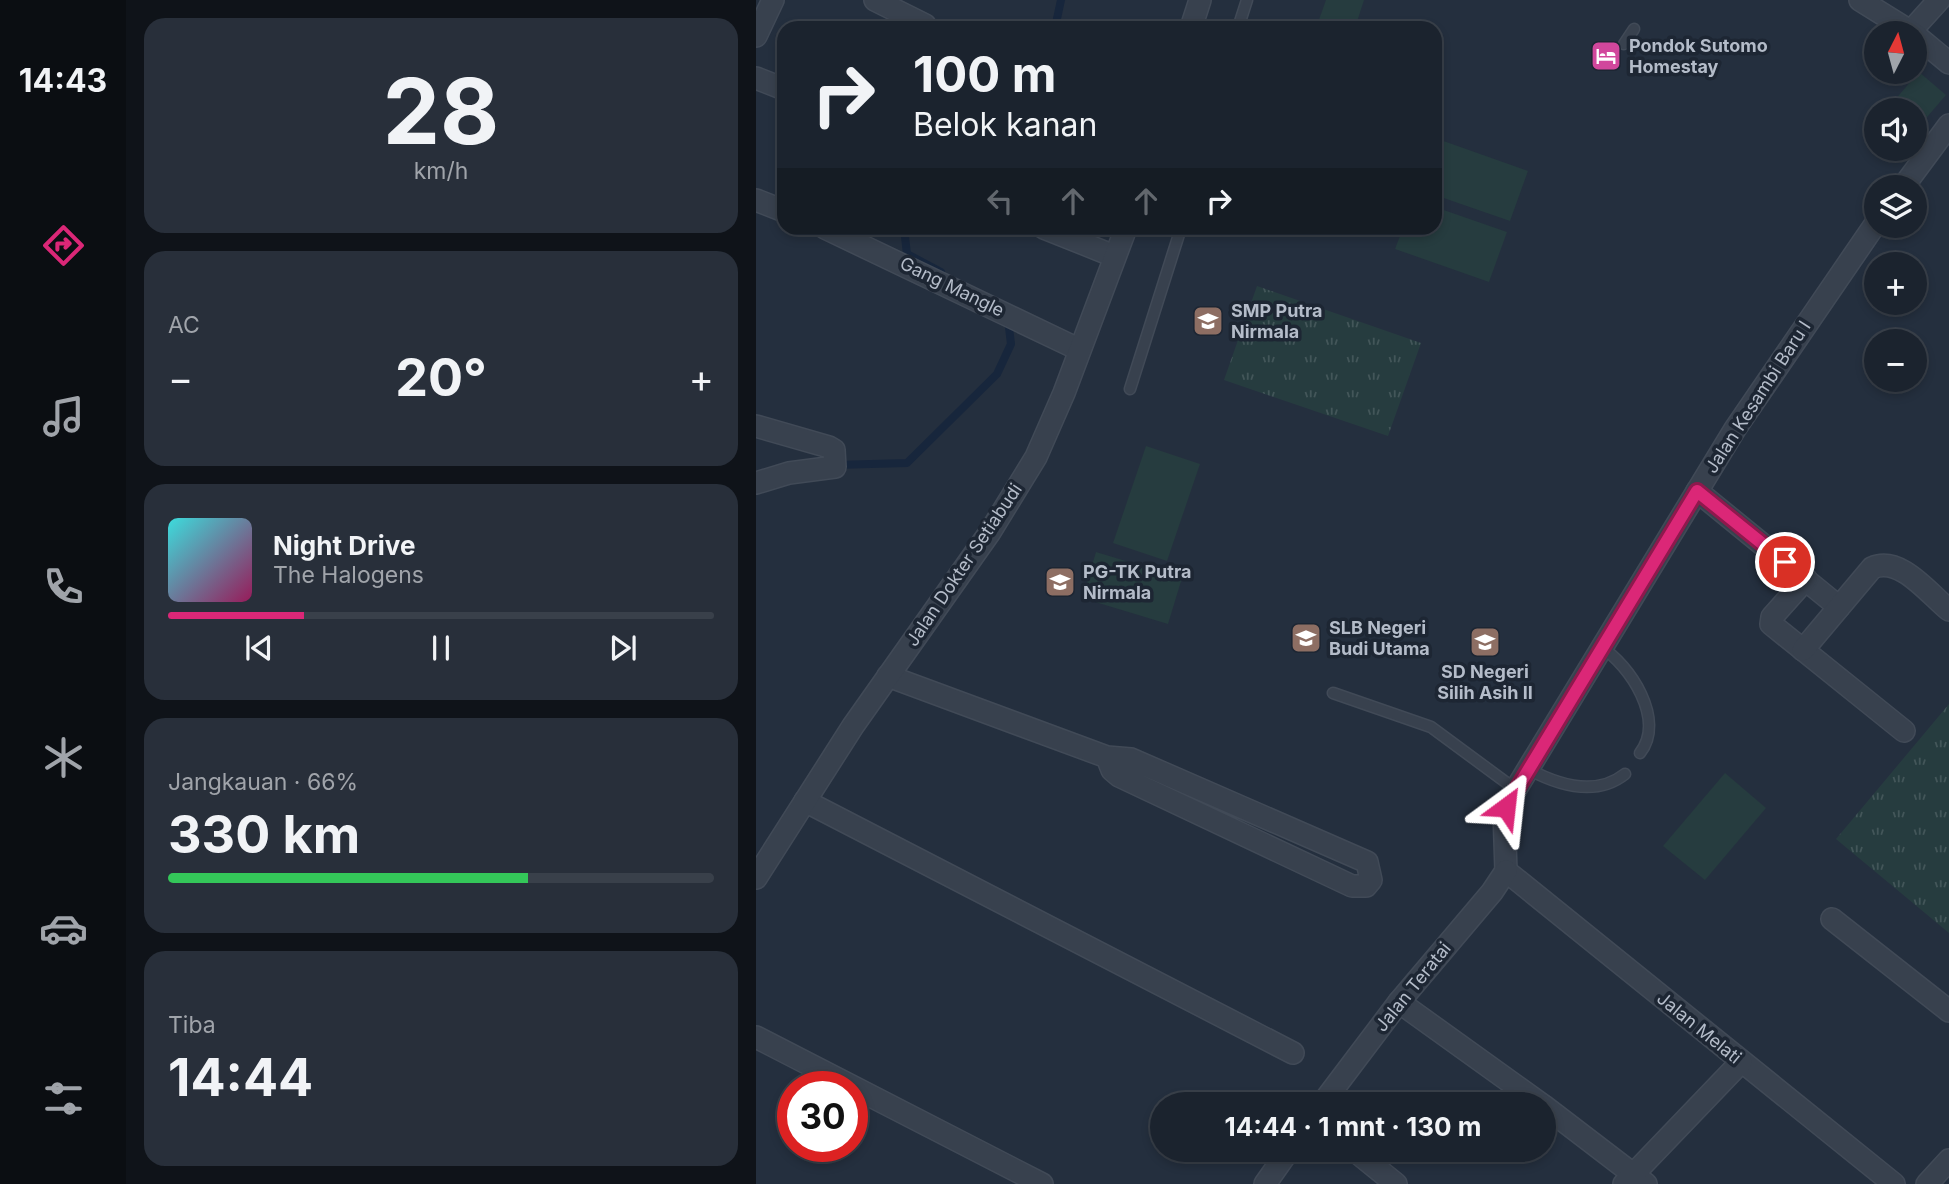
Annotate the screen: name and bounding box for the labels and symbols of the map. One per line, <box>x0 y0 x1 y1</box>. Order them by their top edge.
north arrow <box>1864 21 1927 84</box>
place label: Pondok Sutomo Homestay <box>1629 35 1768 77</box>
hotel icon: Pondok Sutomo Homestay <box>1589 39 1623 73</box>
street label: Gang Mangle <box>897 252 1008 321</box>
place label: SMP Putra Nirmala <box>1231 300 1322 342</box>
school or university icon: SMP Putra Nirmala <box>1191 304 1225 338</box>
street label: Jalan Kesambi Baru I <box>1700 317 1815 477</box>
street label: Jalan Dokter Setiabudi <box>901 479 1026 650</box>
pin <box>1755 532 1815 592</box>
place label: PG-TK Putra Nirmala <box>1083 561 1191 603</box>
school or university icon: PG-TK Putra Nirmala <box>1043 565 1077 599</box>
place label: SLB Negeri Budi Utama <box>1329 617 1430 659</box>
school or university icon: SLB Negeri Budi Utama <box>1289 621 1323 655</box>
school or university icon: SD Negeri Silih Asih II <box>1468 625 1502 659</box>
place label: SD Negeri Silih Asih II <box>1437 661 1533 703</box>
position arrow <box>1469 770 1543 844</box>
street label: Jalan Teratai <box>1370 938 1455 1035</box>
street label: Jalan Melati <box>1653 987 1746 1068</box>
speed limit sign: 30 <box>777 1071 868 1162</box>

